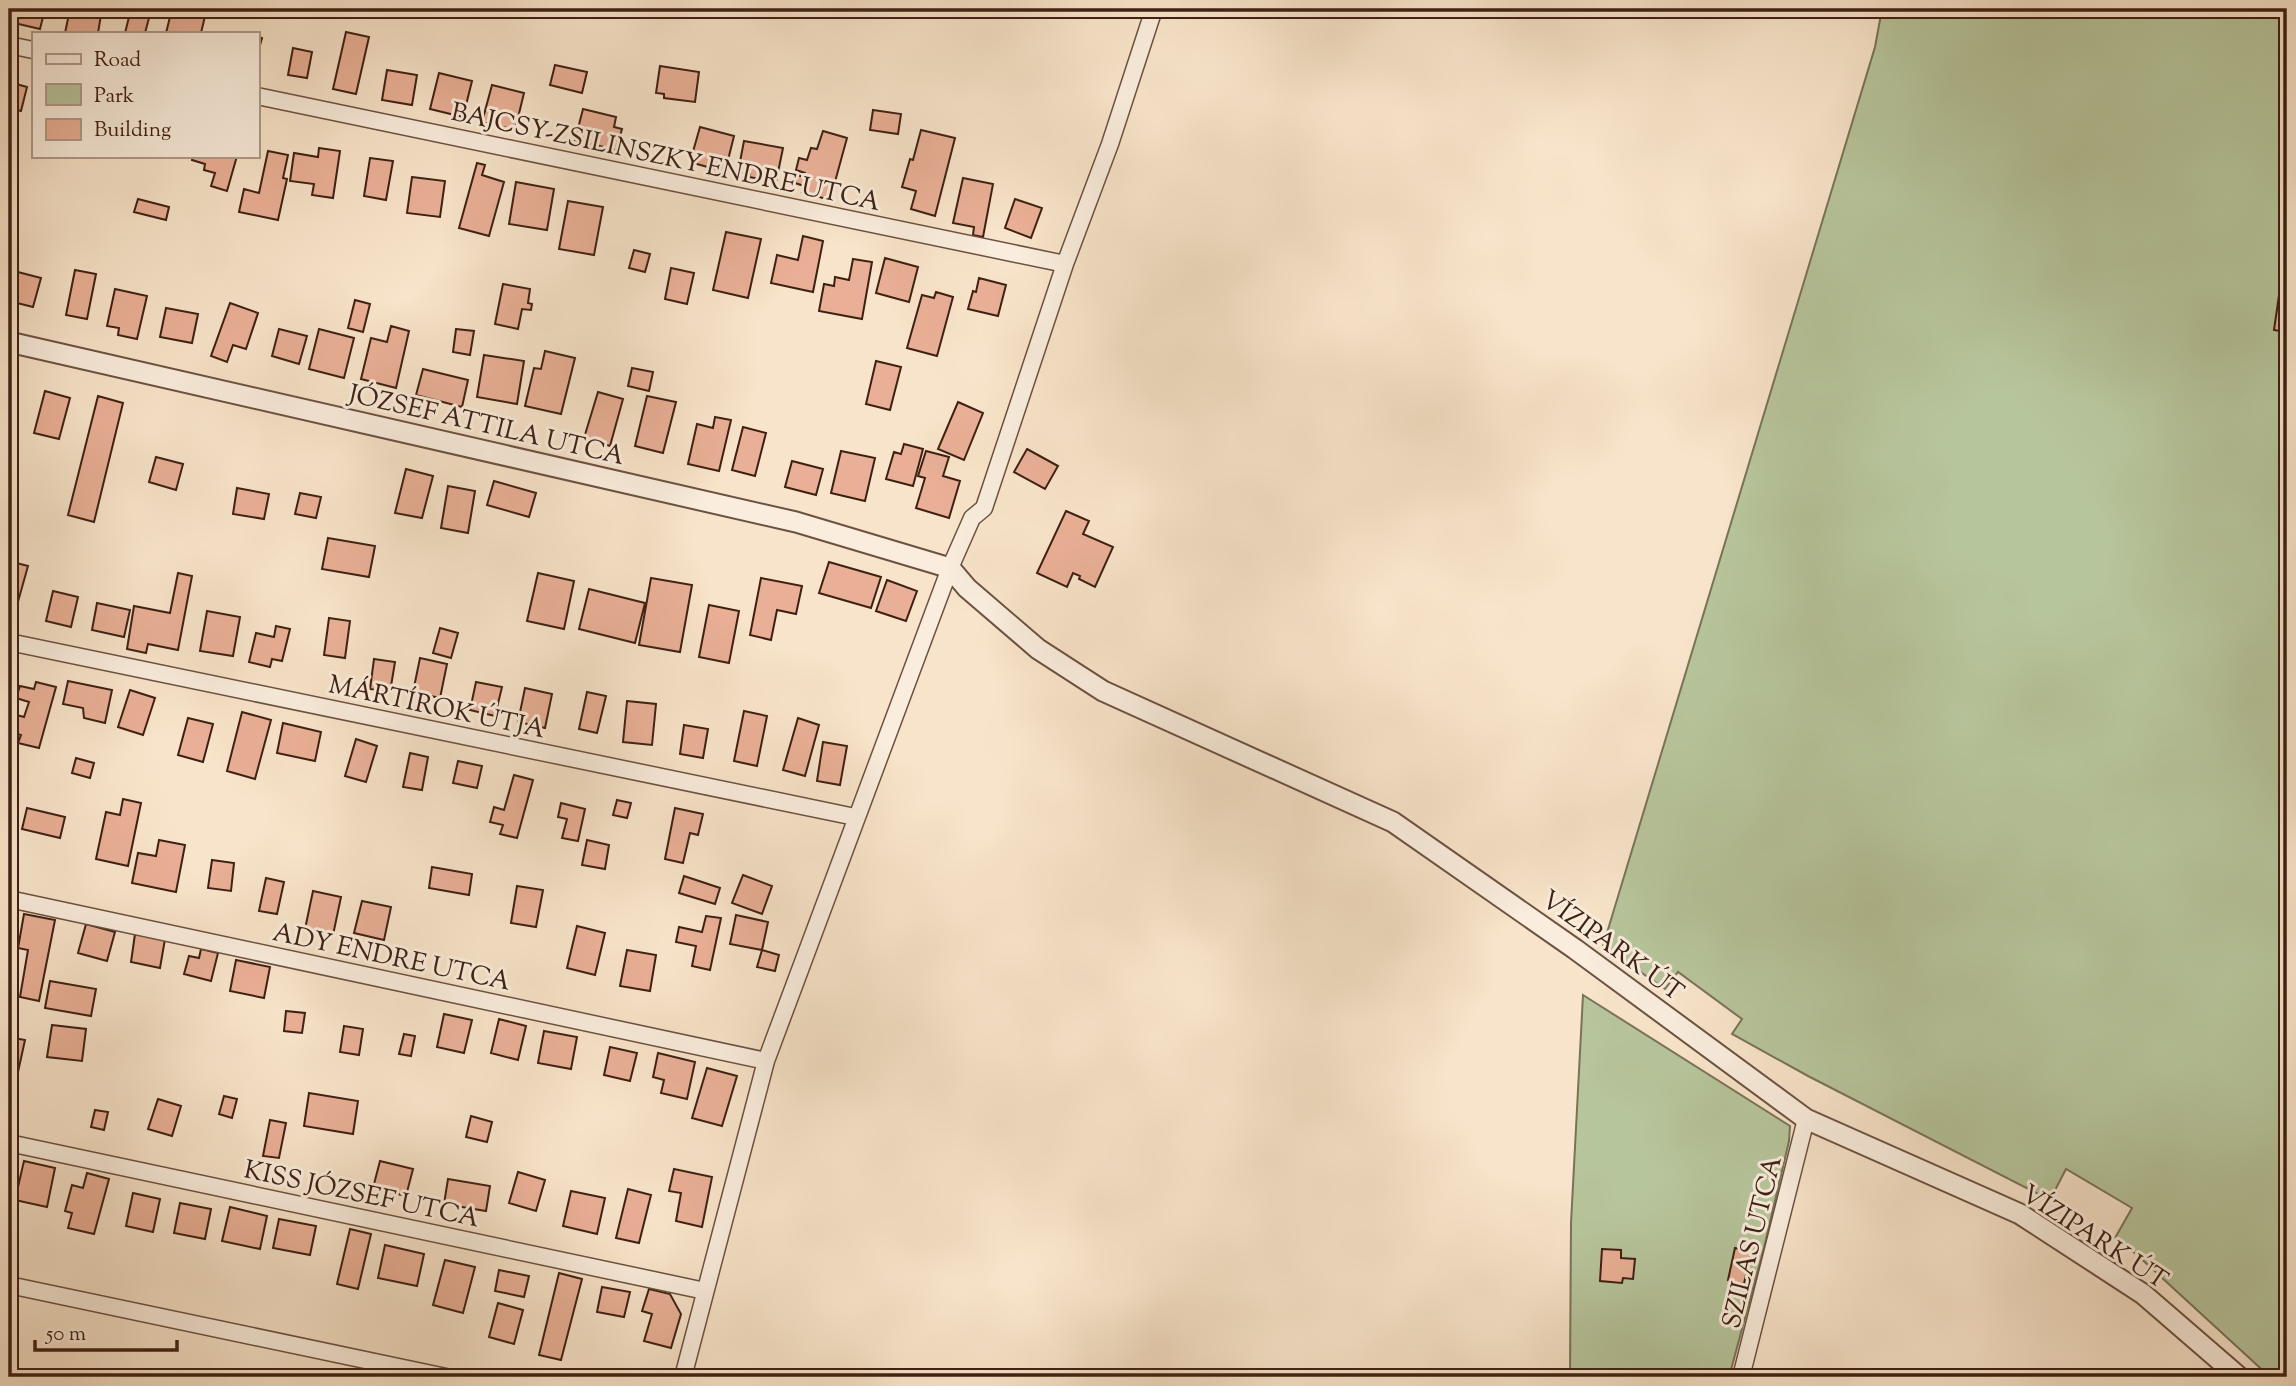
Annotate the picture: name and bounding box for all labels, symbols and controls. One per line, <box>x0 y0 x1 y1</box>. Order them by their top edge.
legend <box>32 32 259 158</box>
text: Road <box>94 46 141 76</box>
text: Park <box>94 82 135 112</box>
street label: BAJCSY-ZSILINSZKY ENDRE UTCA <box>447 95 884 222</box>
text: Building <box>94 116 171 146</box>
street label: JÓZSEF ATTILA UTCA <box>343 376 628 476</box>
street label: MÁRTÍROK ÚTJA <box>325 667 548 749</box>
street label: VÍZIPARK ÚT <box>1532 883 1691 1012</box>
street label: ADY ENDRE UTCA <box>269 915 514 1002</box>
street label: KISS JÓZSEF UTCA <box>240 1152 483 1238</box>
street label: SZILAS UTCA <box>1714 1152 1793 1333</box>
street label: VÍZIPARK ÚT <box>2013 1177 2174 1300</box>
scale bar <box>35 1309 177 1353</box>
text: 50 m <box>45 1320 86 1350</box>

